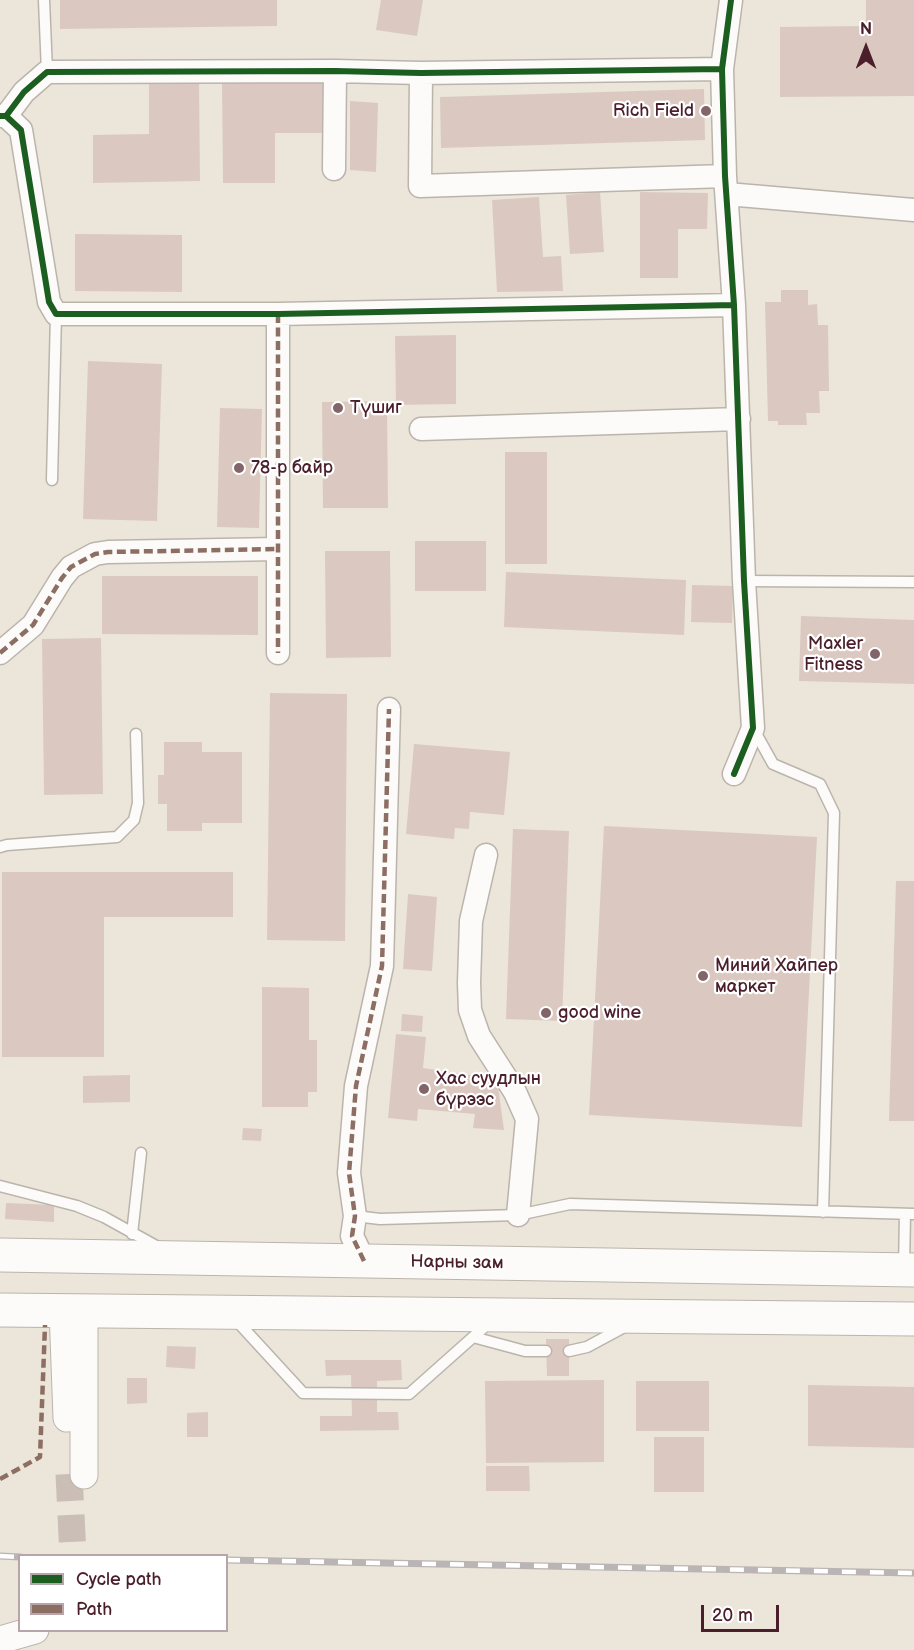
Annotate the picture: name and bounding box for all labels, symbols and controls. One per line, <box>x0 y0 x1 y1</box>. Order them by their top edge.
north arrow <box>836 18 896 78</box>
text: N <box>860 20 872 39</box>
place label: Rich Field <box>613 100 694 122</box>
marker: Rich Field <box>699 104 713 118</box>
place label: Түшиг <box>350 397 402 419</box>
marker: Түшиг <box>331 401 345 415</box>
place label: 78-р байр <box>251 457 333 479</box>
marker: 78-р байр <box>232 461 246 475</box>
place label: Maxler Fitness <box>804 633 863 676</box>
marker: Maxler Fitness <box>868 647 882 661</box>
place label: Миний Хайпер маркет <box>715 955 838 998</box>
marker: Миний Хайпер маркет <box>696 969 710 983</box>
place label: good wine <box>558 1002 641 1024</box>
marker: good wine <box>539 1006 553 1020</box>
place label: Хас суудлын бүрээс <box>436 1068 541 1110</box>
marker: Хас суудлын бүрээс <box>417 1082 431 1096</box>
street label: Нарны зам <box>410 1251 504 1275</box>
legend <box>18 1554 228 1632</box>
text: Cycle path <box>76 1569 162 1590</box>
scale bar <box>704 1593 782 1631</box>
text: Path <box>76 1599 112 1620</box>
text: 20 m <box>712 1605 753 1626</box>

